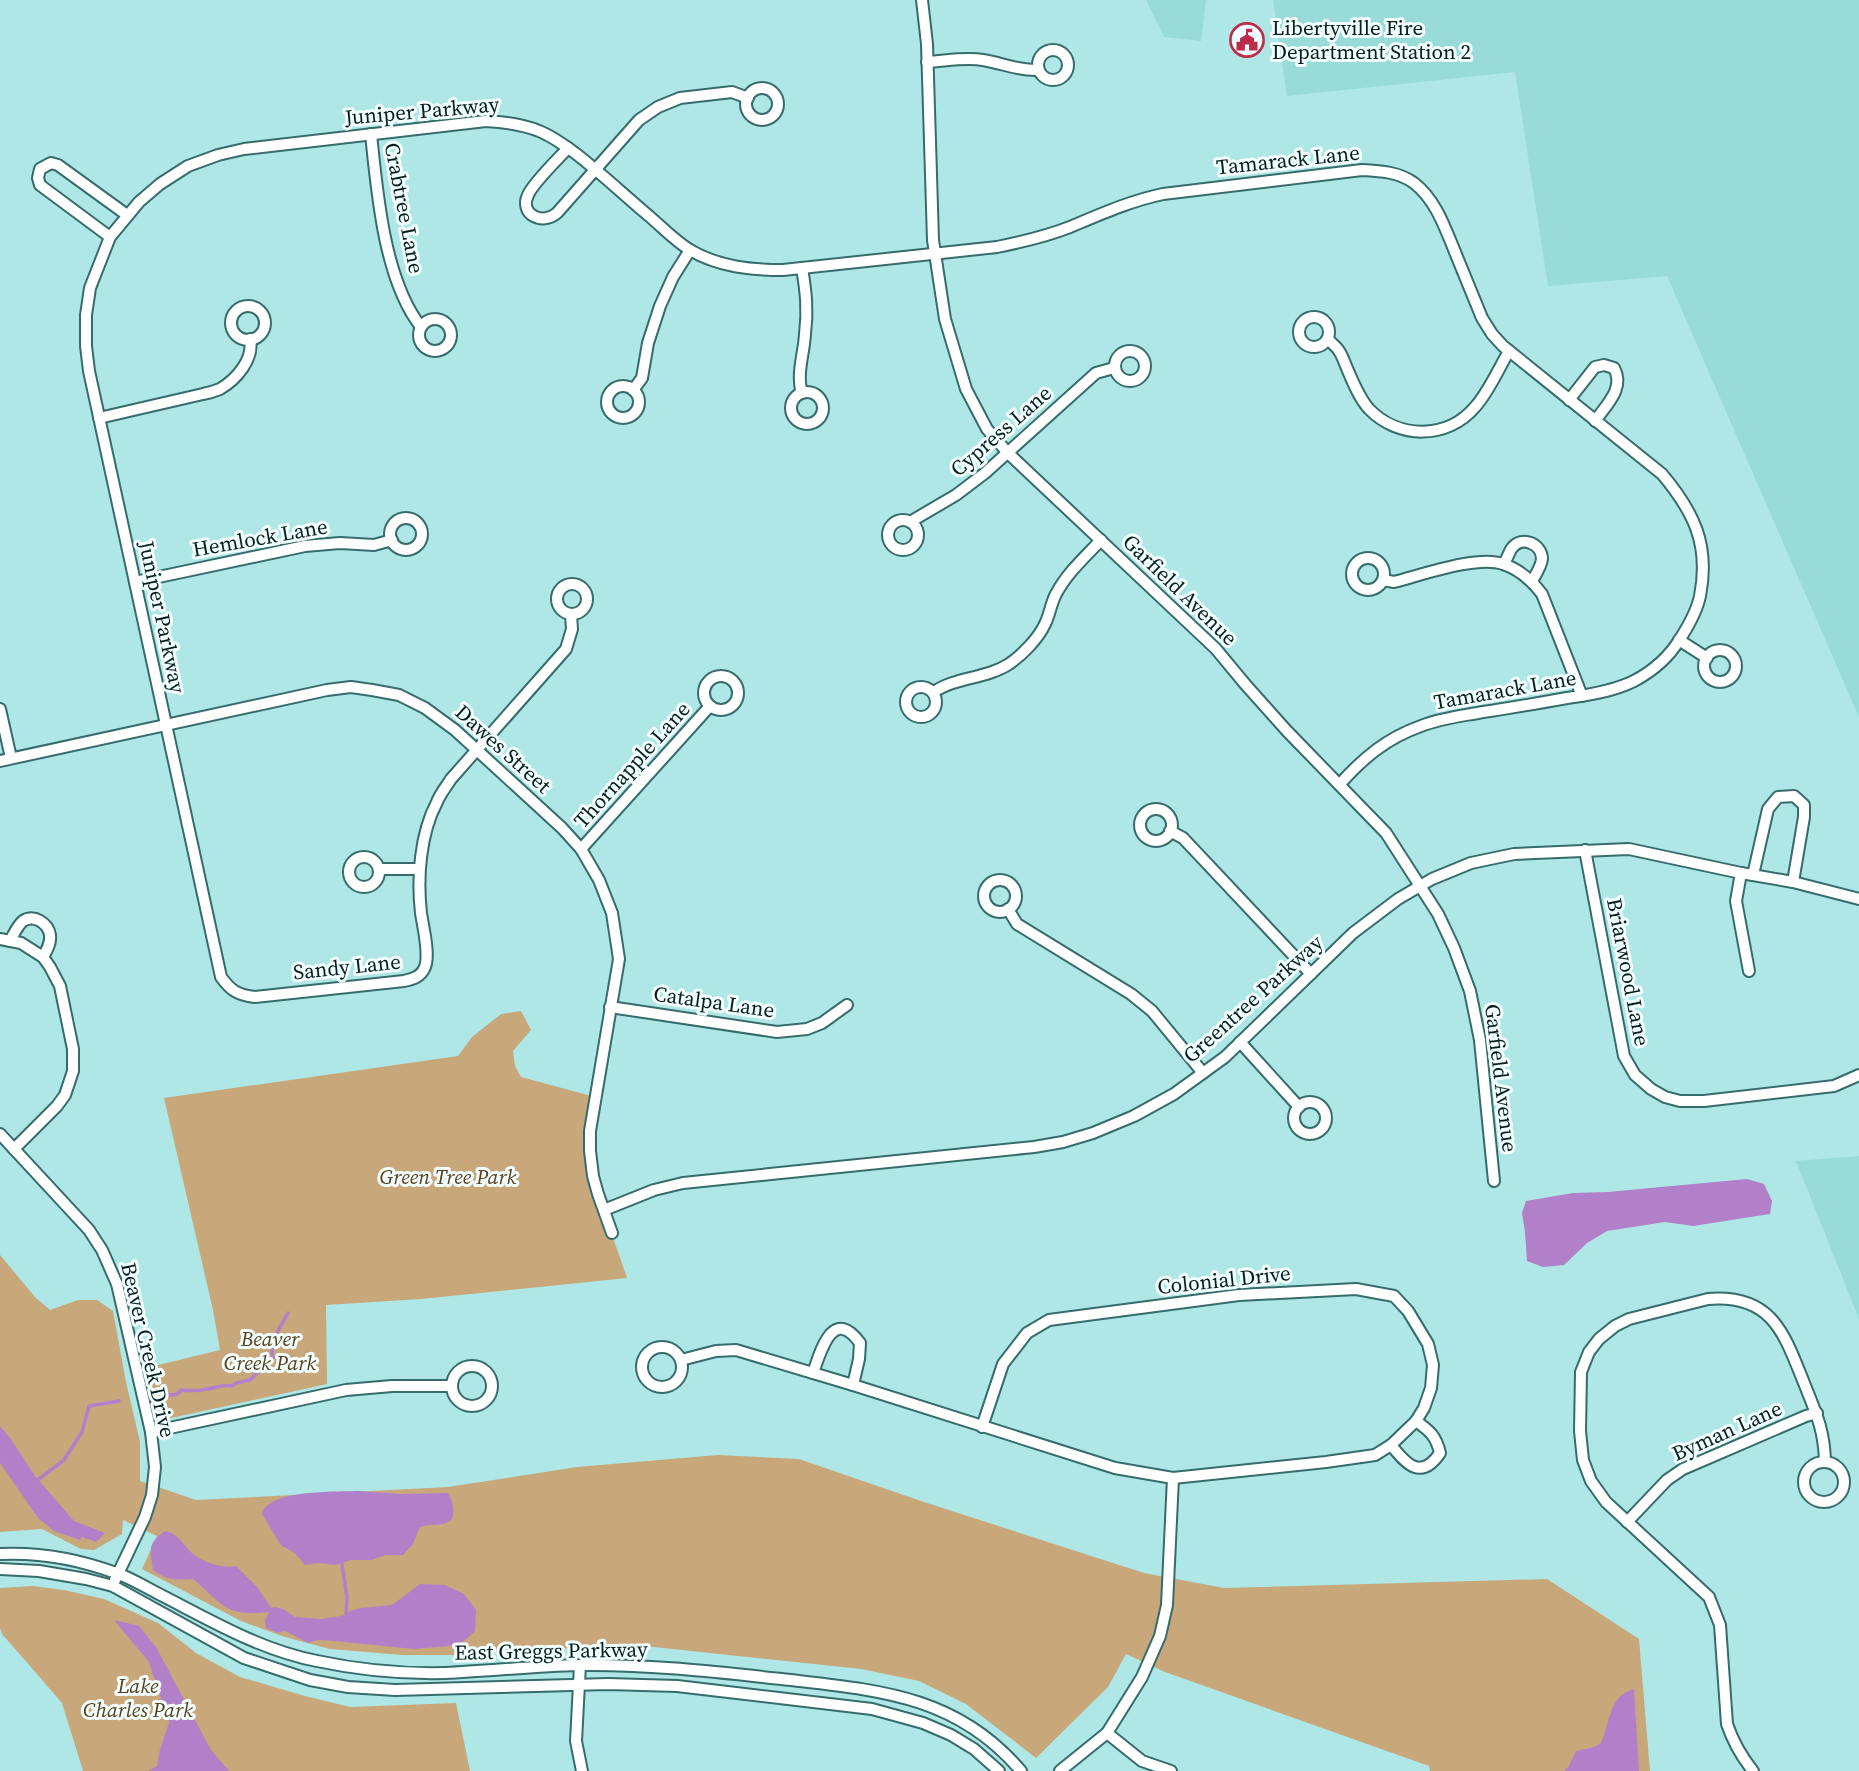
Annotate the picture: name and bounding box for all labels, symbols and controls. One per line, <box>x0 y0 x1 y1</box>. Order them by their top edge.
place label: Libertyville Fire Department Station 2 <box>1272 13 1471 66</box>
public building icon: Libertyville Fire Department Station 2 <box>1228 21 1266 59</box>
street label: Juniper Parkway <box>342 89 501 132</box>
street label: Tamarack Lane <box>1215 138 1361 181</box>
street label: Crabtree Lane <box>378 140 431 276</box>
street label: Cypress Lane <box>944 379 1057 483</box>
street label: Hemlock Lane <box>190 511 330 564</box>
street label: Garfield Avenue <box>1117 527 1244 652</box>
street label: Juniper Parkway <box>132 537 193 696</box>
street label: Tamarack Lane <box>1431 663 1578 716</box>
street label: Thornapple Lane <box>567 695 696 834</box>
street label: Dawes Street <box>449 698 558 800</box>
street label: Briarwood Lane <box>1600 895 1657 1048</box>
street label: Greentree Parkway <box>1176 928 1329 1069</box>
street label: Sandy Lane <box>292 946 402 987</box>
street label: Catalpa Lane <box>652 979 776 1024</box>
street label: Garfield Avenue <box>1478 1002 1525 1154</box>
park label: Green Tree Park <box>380 1162 517 1191</box>
street label: Colonial Drive <box>1156 1258 1292 1301</box>
street label: Beaver Creek Drive <box>114 1260 183 1440</box>
park label: Beaver Creek Park <box>224 1324 316 1377</box>
street label: Byman Lane <box>1667 1393 1786 1468</box>
street label: East Greggs Parkway <box>454 1634 648 1667</box>
park label: Lake Charles Park <box>83 1671 193 1724</box>

